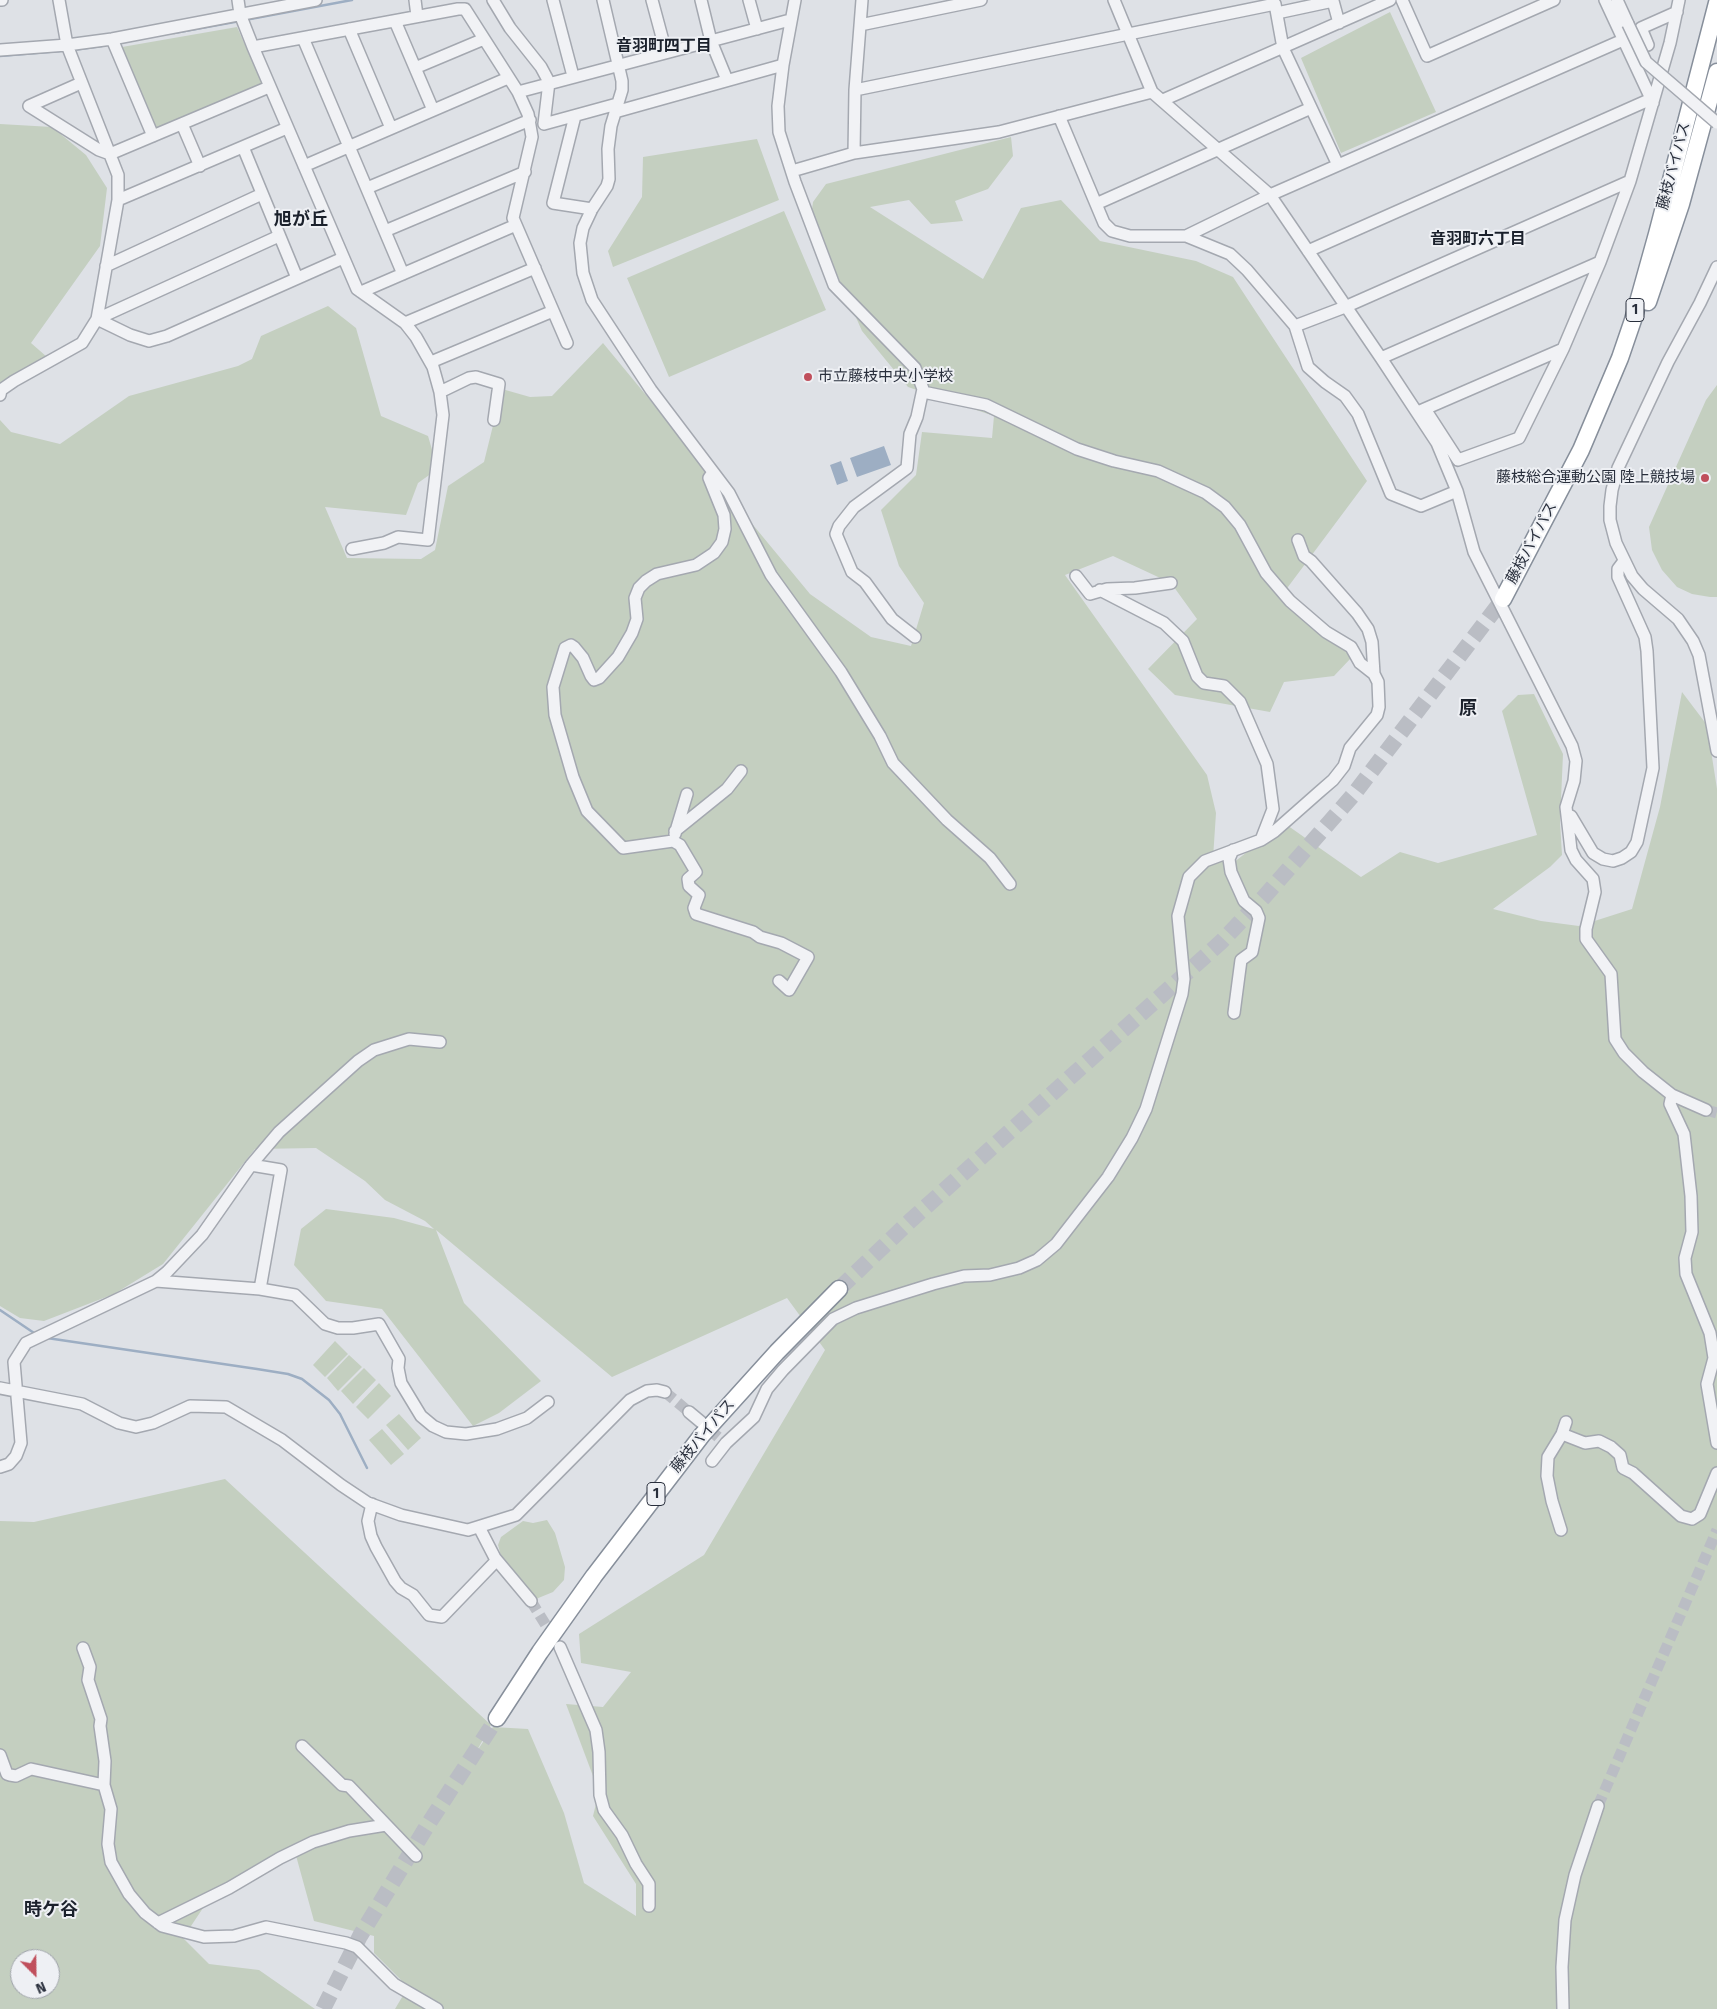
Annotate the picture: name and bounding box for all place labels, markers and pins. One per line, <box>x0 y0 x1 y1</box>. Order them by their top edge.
place label: 市立藤枝中央小学校 <box>818 368 953 386</box>
marker: 市立藤枝中央小学校 <box>802 371 814 383</box>
place label: 藤枝総合運動公園 陸上競技場 <box>1496 469 1695 487</box>
marker: 藤枝総合運動公園 陸上競技場 <box>1699 472 1711 484</box>

